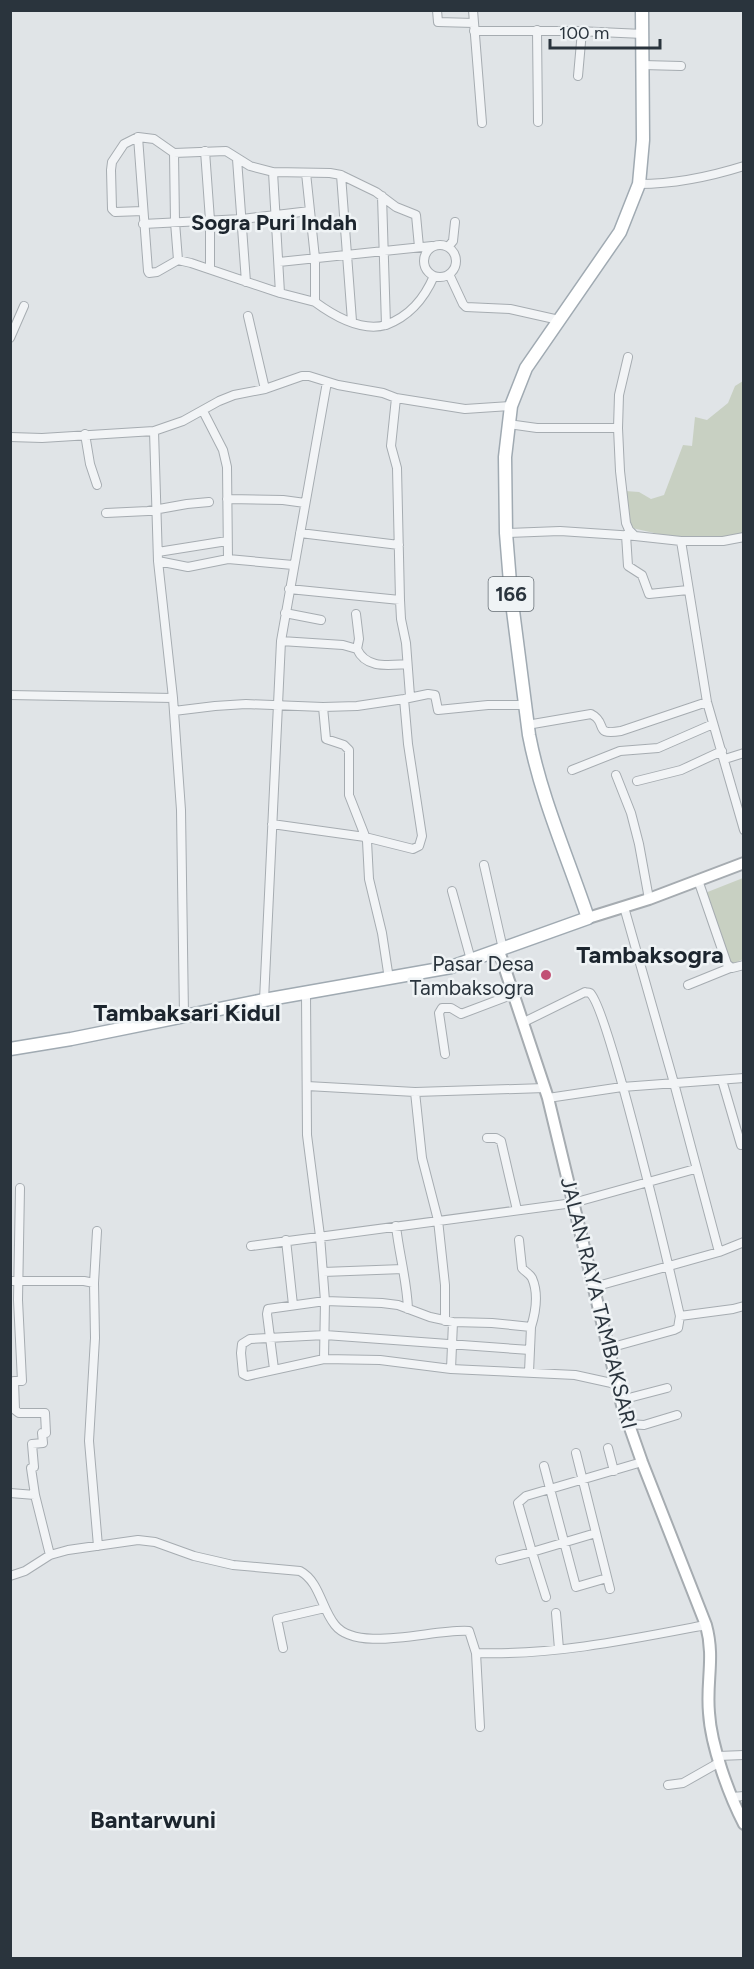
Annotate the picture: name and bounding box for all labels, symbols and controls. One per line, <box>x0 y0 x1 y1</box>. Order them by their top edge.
scale bar <box>550 12 660 50</box>
text: 100 m <box>559 22 609 44</box>
district label: Sogra Puri Indah <box>191 209 357 236</box>
road number: 166 <box>488 577 534 611</box>
district label: Tambaksogra <box>576 940 724 969</box>
place label: Pasar Desa Tambaksogra <box>410 951 534 1000</box>
marker: Pasar Desa Tambaksogra <box>539 968 553 982</box>
district label: Tambaksari Kidul <box>93 998 281 1027</box>
street label: JALAN RAYA TAMBAKSARI <box>556 1174 642 1432</box>
district label: Bantarwuni <box>90 1805 216 1834</box>

